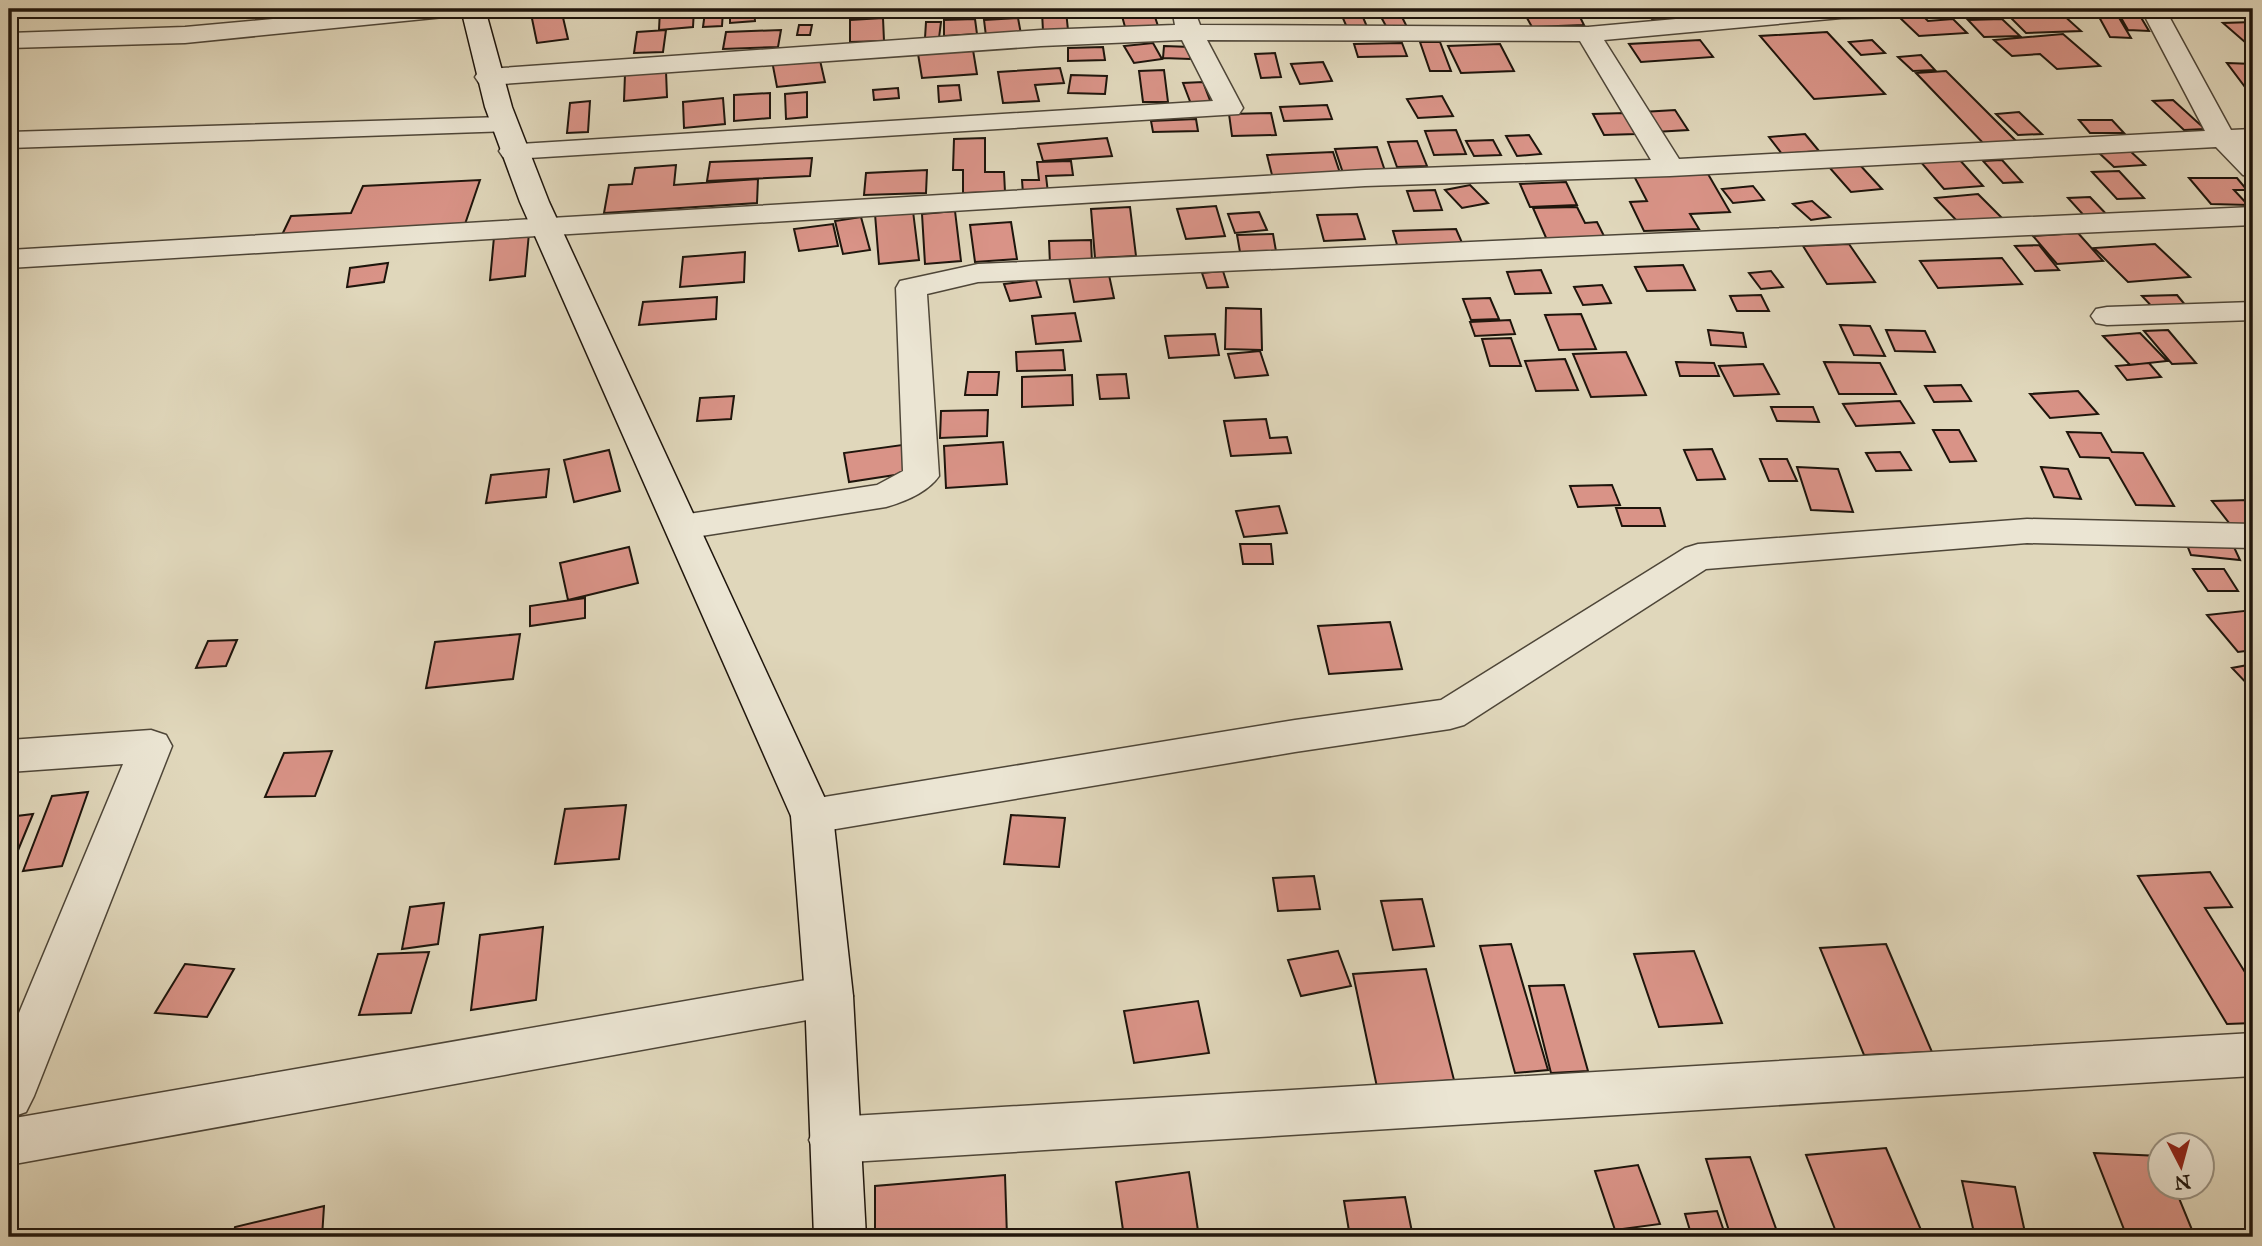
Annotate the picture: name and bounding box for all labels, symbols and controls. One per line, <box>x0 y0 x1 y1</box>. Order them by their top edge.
north arrow <box>2146 1130 2216 1200</box>
text: N <box>2174 1170 2192 1195</box>

